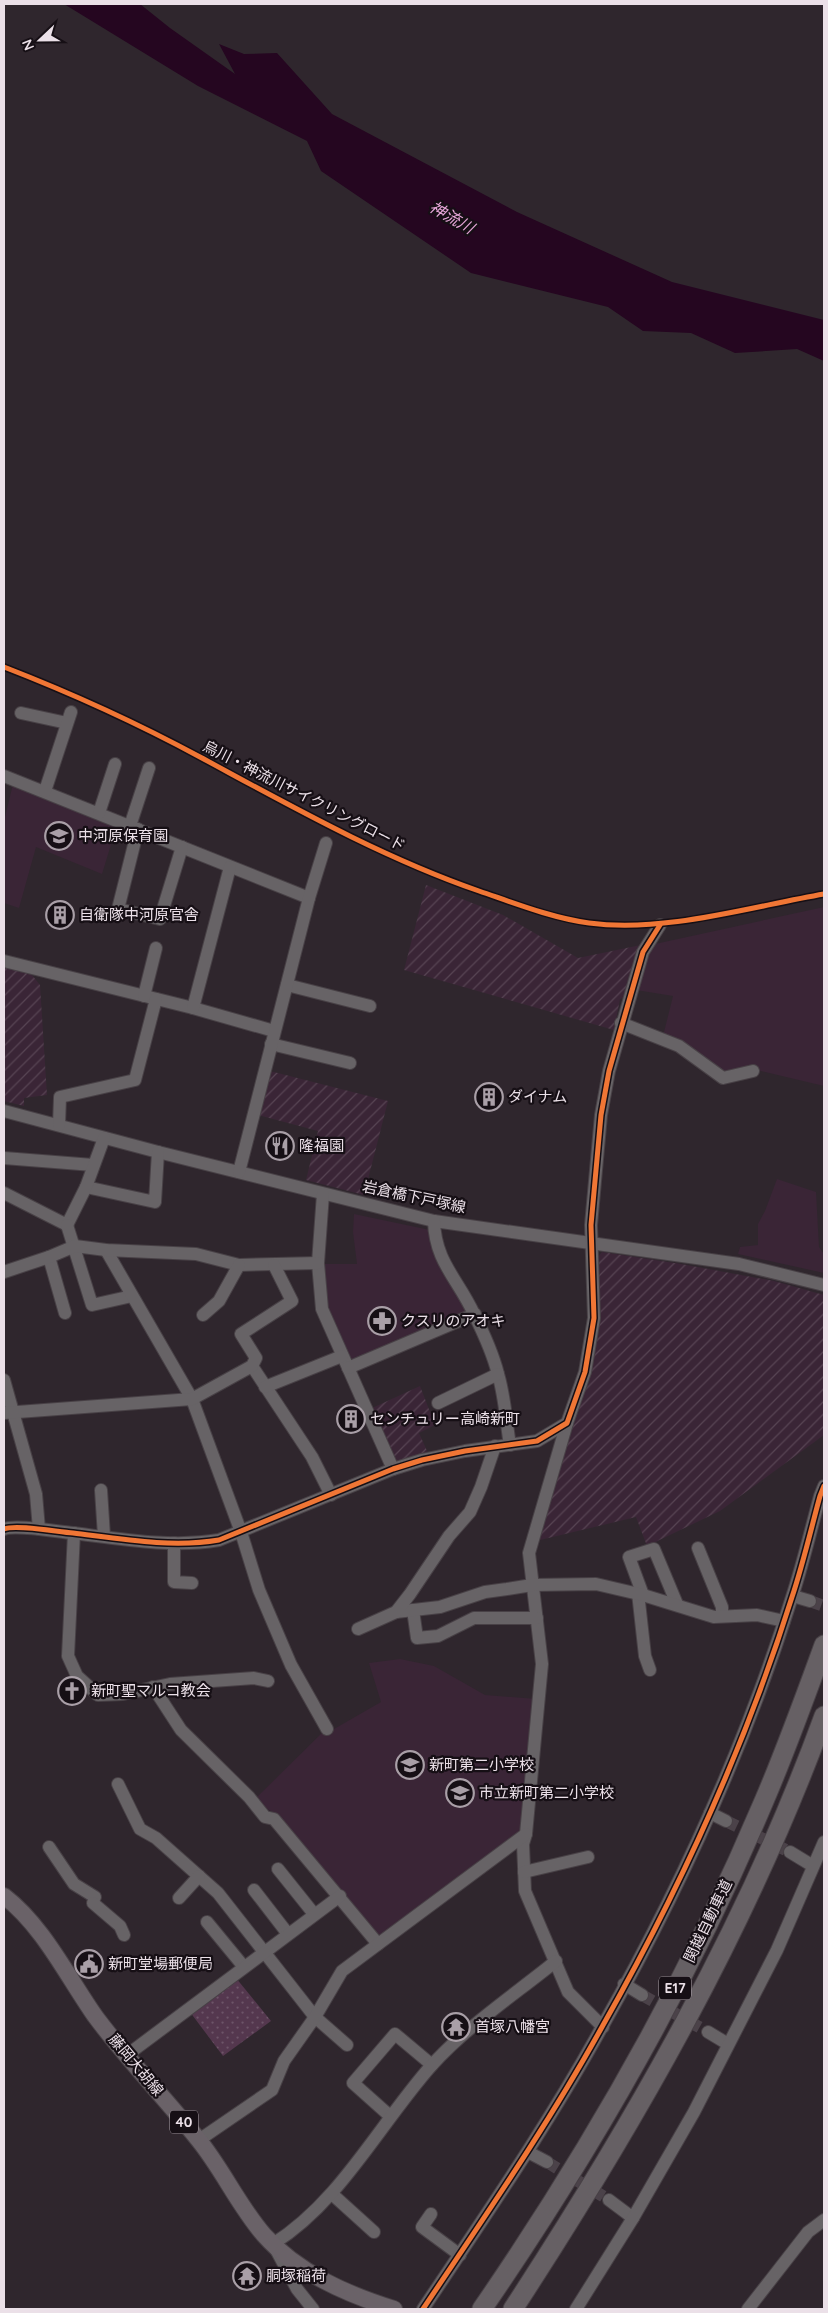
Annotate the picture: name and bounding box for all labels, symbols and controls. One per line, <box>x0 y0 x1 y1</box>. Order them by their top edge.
north arrow <box>15 15 65 65</box>
text: N <box>18 37 38 53</box>
water label: 神流川 <box>426 196 480 239</box>
street label: 烏川・神流川サイクリングロード <box>200 736 409 855</box>
school or university icon: 中河原保育園 <box>44 821 74 851</box>
place label: 中河原保育園 <box>78 826 168 845</box>
building icon: 自衛隊中河原官舎 <box>45 900 75 930</box>
place label: 自衛隊中河原官舎 <box>79 905 199 924</box>
building icon: ダイナム <box>474 1082 504 1112</box>
place label: ダイナム <box>508 1087 567 1106</box>
restaurant icon: 隆福園 <box>265 1131 295 1161</box>
place label: 隆福園 <box>299 1136 344 1155</box>
street label: 岩倉橋下戸塚線 <box>361 1176 467 1217</box>
pharmacy icon: クスリのアオキ <box>367 1306 397 1336</box>
place label: クスリのアオキ <box>401 1311 506 1330</box>
building icon: センチュリー高崎新町 <box>336 1404 366 1434</box>
place label: センチュリー高崎新町 <box>370 1409 520 1428</box>
church icon: 新町聖マルコ教会 <box>57 1676 87 1706</box>
place label: 新町聖マルコ教会 <box>91 1681 211 1700</box>
school or university icon: 新町第二小学校 <box>395 1750 425 1780</box>
place label: 新町第二小学校 <box>429 1755 534 1774</box>
school or university icon: 市立新町第二小学校 <box>445 1778 475 1808</box>
place label: 市立新町第二小学校 <box>479 1783 614 1802</box>
street label: 関越自動車道 <box>679 1876 736 1965</box>
public building icon: 新町堂場郵便局 <box>74 1949 104 1979</box>
place label: 新町堂場郵便局 <box>108 1954 213 1973</box>
road number: E17 <box>659 1976 691 2000</box>
temple icon: 首塚八幡宮 <box>441 2012 471 2042</box>
place label: 首塚八幡宮 <box>475 2017 550 2036</box>
street label: 藤岡大胡線 <box>105 2030 168 2100</box>
road number: 40 <box>170 2110 198 2134</box>
temple icon: 胴塚稲荷 <box>232 2261 262 2291</box>
place label: 胴塚稲荷 <box>266 2266 326 2285</box>

